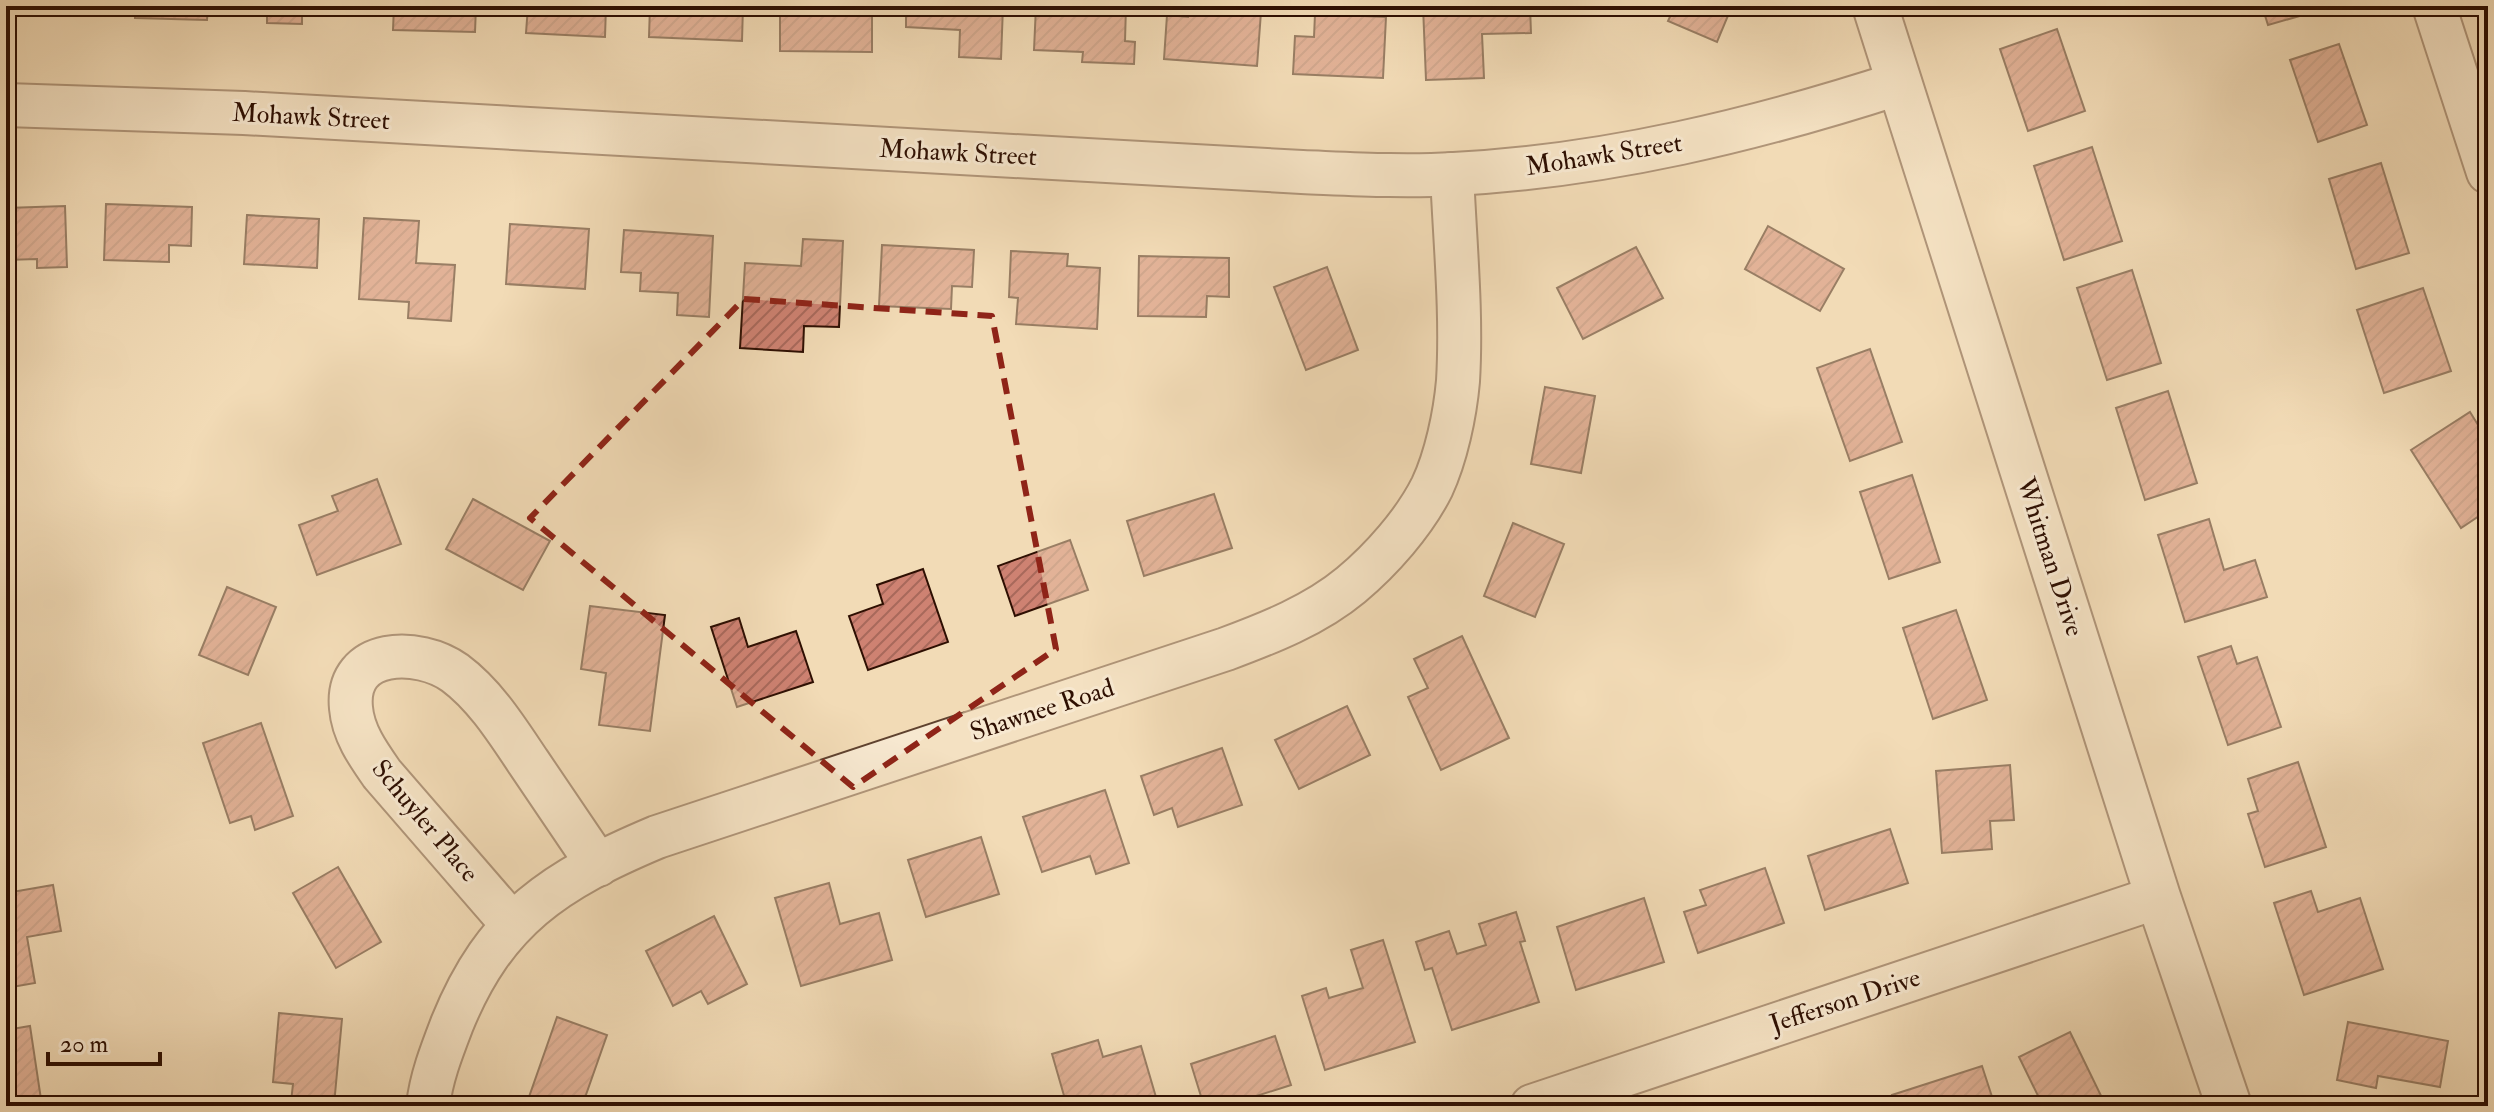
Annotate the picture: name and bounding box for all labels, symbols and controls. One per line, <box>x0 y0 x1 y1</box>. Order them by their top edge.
street label: Mohawk Street <box>231 97 391 137</box>
street label: Mohawk Street <box>1524 127 1684 183</box>
street label: Mohawk Street <box>878 133 1038 173</box>
street label: Whitman Drive <box>2009 473 2091 640</box>
street label: Shawnee Road <box>966 672 1118 748</box>
street label: Schuyler Place <box>365 753 485 889</box>
street label: Jefferson Drive <box>1765 962 1924 1041</box>
scale bar <box>48 1016 160 1066</box>
text: 20 m <box>60 1029 109 1060</box>

